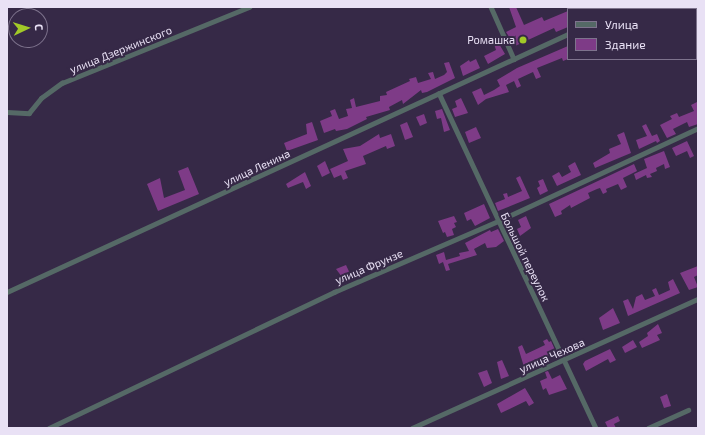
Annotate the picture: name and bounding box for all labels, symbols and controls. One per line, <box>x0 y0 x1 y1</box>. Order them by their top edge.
north arrow <box>8 8 48 48</box>
legend <box>567 8 697 60</box>
text: Улица <box>605 17 638 31</box>
street label: улица Дзержинского <box>68 23 174 77</box>
text: С <box>33 24 46 31</box>
place label: Ромашка <box>467 33 515 47</box>
marker: Ромашка <box>518 35 528 45</box>
text: Здание <box>605 37 646 51</box>
street label: улица Ленина <box>222 147 292 189</box>
street label: Большой переулок <box>498 210 552 304</box>
street label: улица Фрунзе <box>333 247 405 287</box>
street label: улица Чехова <box>517 336 587 376</box>

